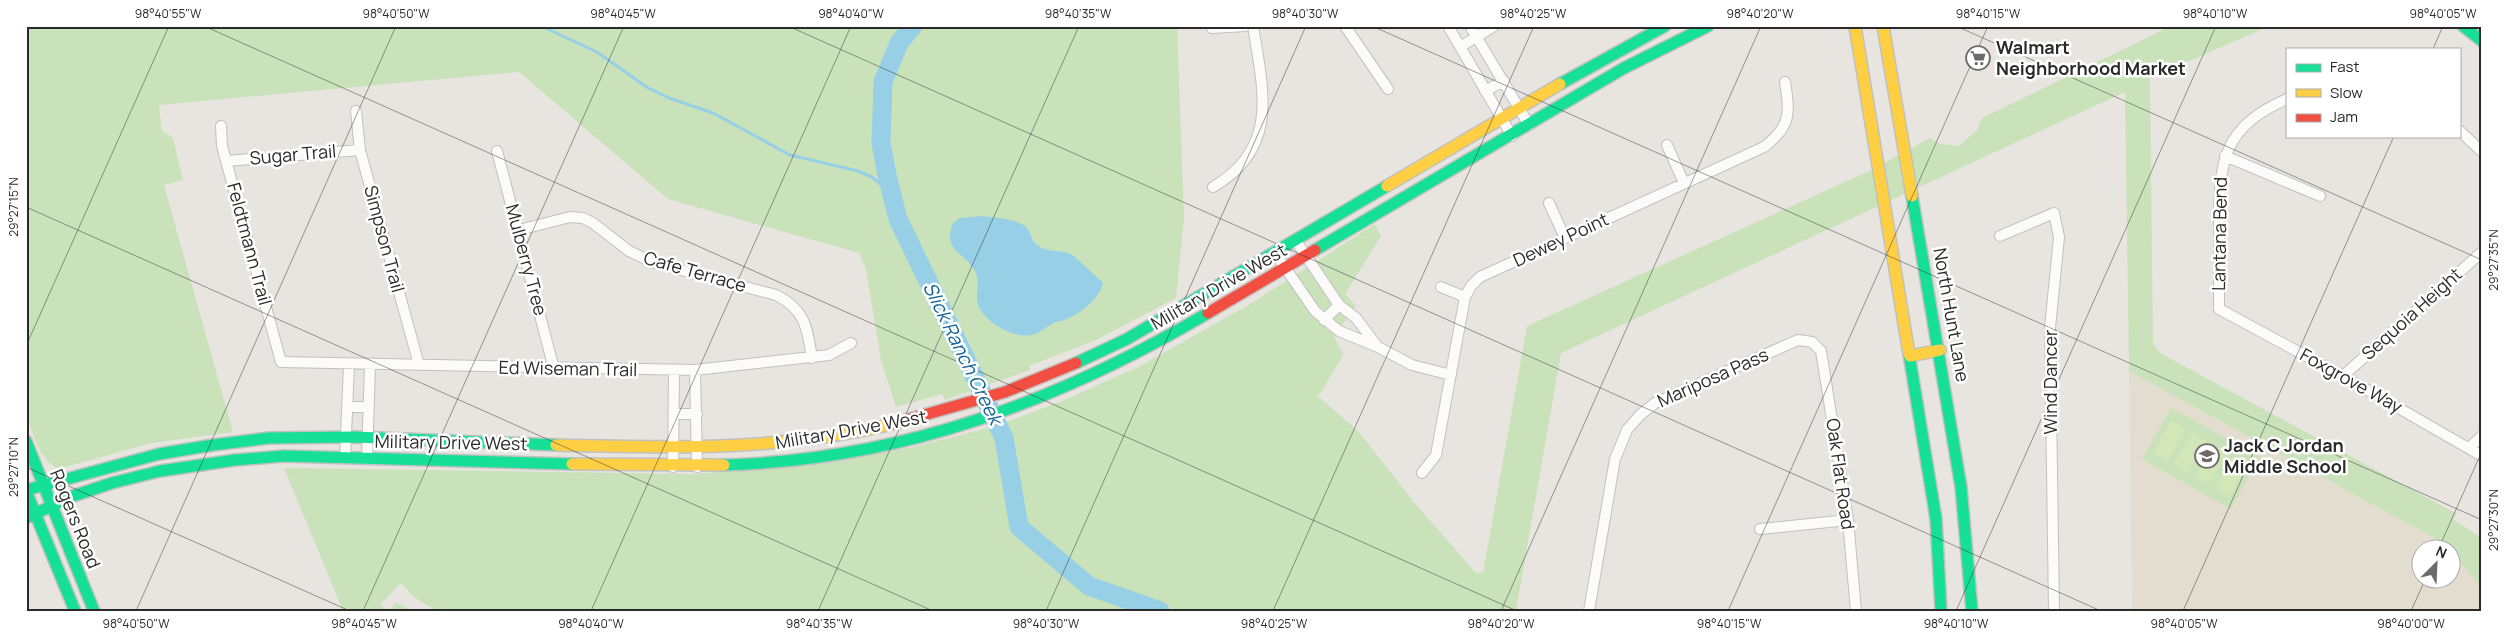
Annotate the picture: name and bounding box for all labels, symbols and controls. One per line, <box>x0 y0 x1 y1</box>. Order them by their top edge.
text: 98°40'55"W <box>135 5 202 22</box>
text: 98°40'50"W <box>363 5 430 22</box>
text: 98°40'45"W <box>590 5 656 22</box>
text: 98°40'40"W <box>818 5 885 22</box>
text: 98°40'35"W <box>1045 5 1112 22</box>
text: 98°40'30"W <box>1272 5 1339 22</box>
text: 98°40'25"W <box>1500 5 1567 22</box>
text: 98°40'20"W <box>1727 5 1794 22</box>
text: 98°40'15"W <box>1956 5 2021 22</box>
text: 98°40'10"W <box>2183 5 2248 22</box>
text: 98°40'05"W <box>2410 5 2477 22</box>
place label: Walmart Neighborhood Market <box>1996 35 2186 80</box>
supermarket icon: Walmart Neighborhood Market <box>1965 45 1991 71</box>
legend <box>2286 48 2460 138</box>
text: Fast <box>2330 56 2359 77</box>
text: Slow <box>2330 82 2363 103</box>
text: Jam <box>2330 106 2358 127</box>
street label: Sugar Trail <box>249 138 337 170</box>
text: 29°27'15"N <box>5 177 22 237</box>
street label: Lantana Bend <box>2206 177 2232 291</box>
street label: Feldtmann Trail <box>222 180 278 308</box>
street label: Simpson Trail <box>359 183 411 295</box>
street label: Mulberry Tree <box>501 201 553 318</box>
street label: Dewey Point <box>1509 207 1612 272</box>
text: 29°27'35"N <box>2485 229 2502 291</box>
street label: Military Drive West <box>1146 237 1291 335</box>
street label: Cafe Terrace <box>641 245 749 297</box>
street label: North Hunt Lane <box>1928 246 1976 384</box>
street label: Sequoia Height <box>2356 262 2467 365</box>
water label: Slick Ranch Creek <box>917 277 1010 431</box>
street label: Wind Dancer <box>2038 329 2062 435</box>
street label: Mariposa Pass <box>1653 342 1772 412</box>
street label: Foxgrove Way <box>2296 342 2407 418</box>
street label: Ed Wiseman Trail <box>498 355 638 381</box>
street label: Military Drive West <box>773 404 928 454</box>
street label: Oak Flat Road <box>1821 417 1861 531</box>
street label: Military Drive West <box>374 429 528 455</box>
place label: Jack C Jordan Middle School <box>2224 433 2347 478</box>
text: 29°27'10"N <box>5 437 22 497</box>
school or university icon: Jack C Jordan Middle School <box>2194 443 2220 469</box>
street label: Rogers Road <box>45 465 107 572</box>
text: 29°27'30"N <box>2485 489 2502 551</box>
north arrow <box>2410 540 2460 590</box>
text: N <box>2433 541 2450 562</box>
text: 98°40'50"W <box>103 615 170 632</box>
text: 98°40'45"W <box>331 615 397 632</box>
text: 98°40'40"W <box>558 615 625 632</box>
text: 98°40'35"W <box>786 615 853 632</box>
text: 98°40'30"W <box>1013 615 1080 632</box>
text: 98°40'25"W <box>1241 615 1308 632</box>
text: 98°40'20"W <box>1468 615 1535 632</box>
text: 98°40'15"W <box>1697 615 1762 632</box>
text: 98°40'10"W <box>1924 615 1989 632</box>
text: 98°40'05"W <box>2151 615 2218 632</box>
text: 98°40'00"W <box>2377 615 2445 632</box>

